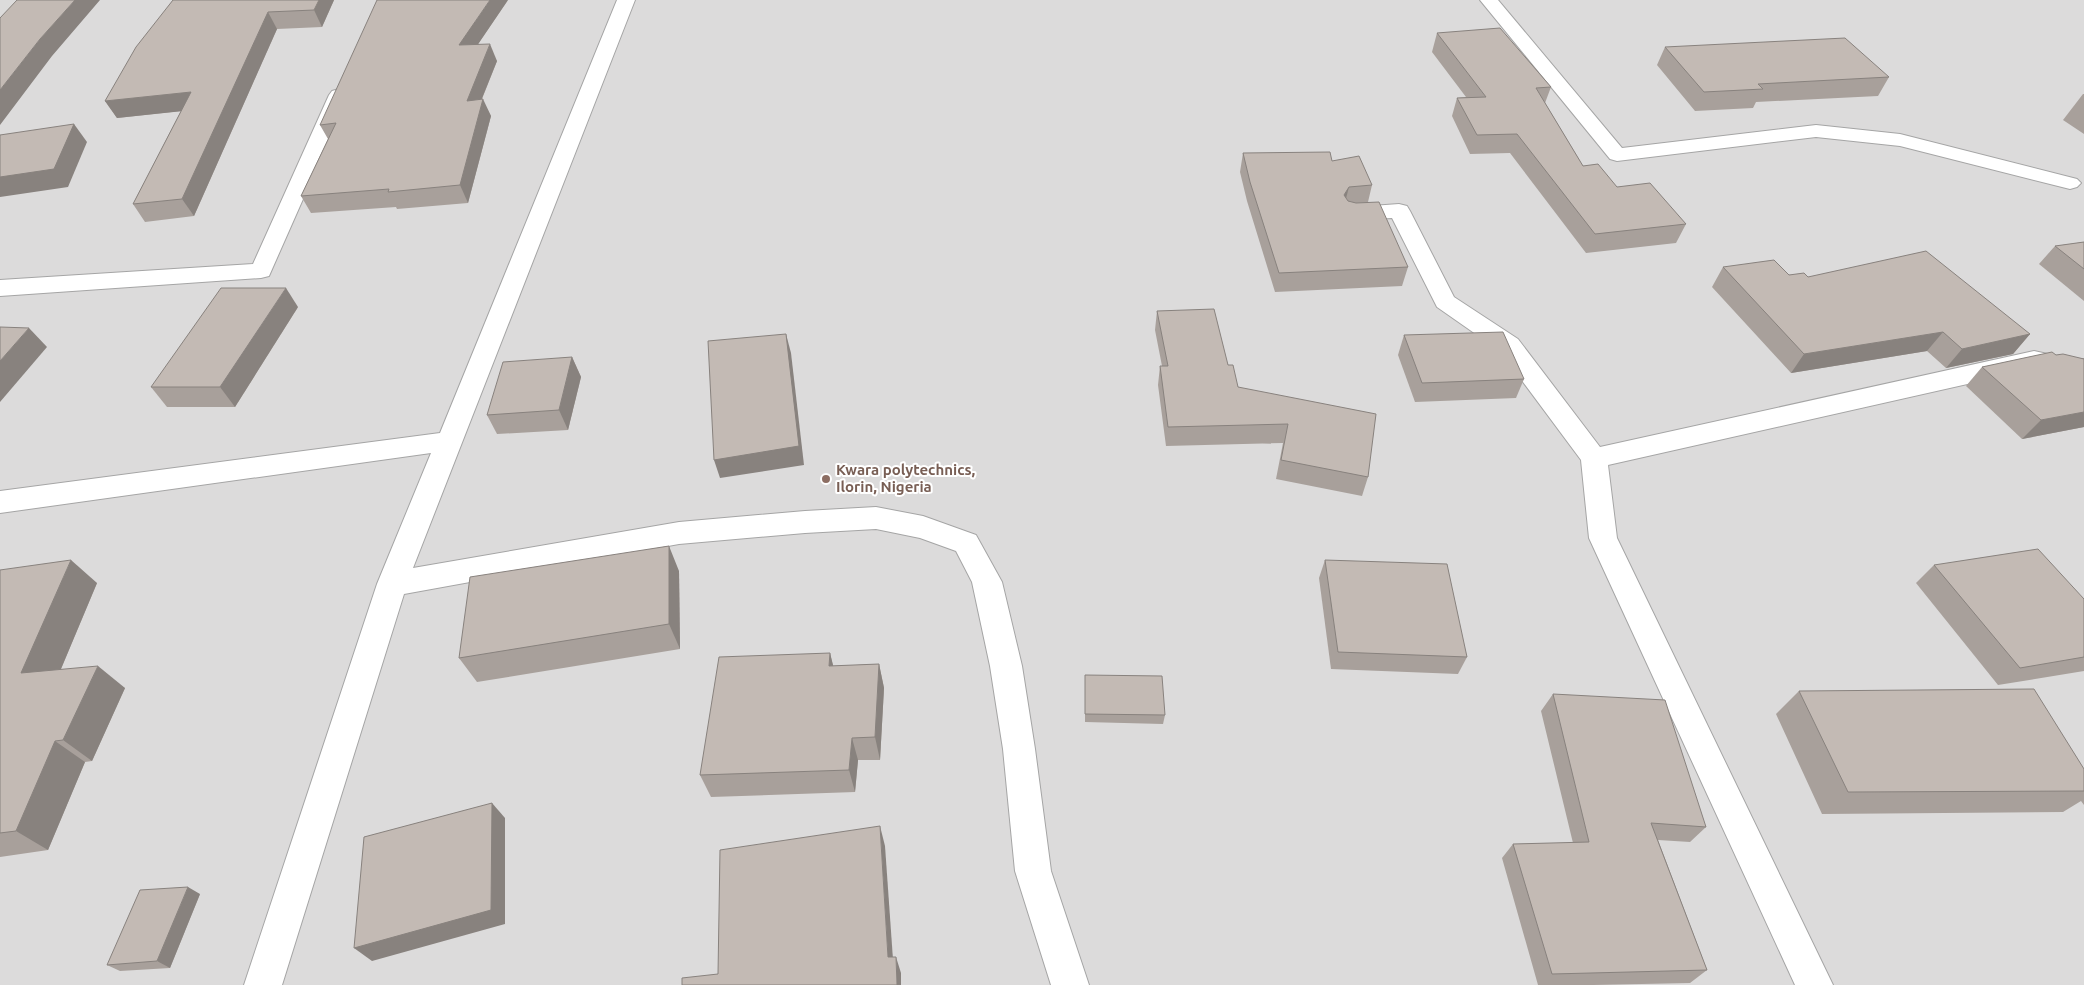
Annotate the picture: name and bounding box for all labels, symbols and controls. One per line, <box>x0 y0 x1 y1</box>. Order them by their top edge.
place label: Kwara polytechnics, Ilorin, Nigeria <box>836 461 976 495</box>
marker: Kwara polytechnics, Ilorin, Nigeria <box>820 473 832 485</box>

